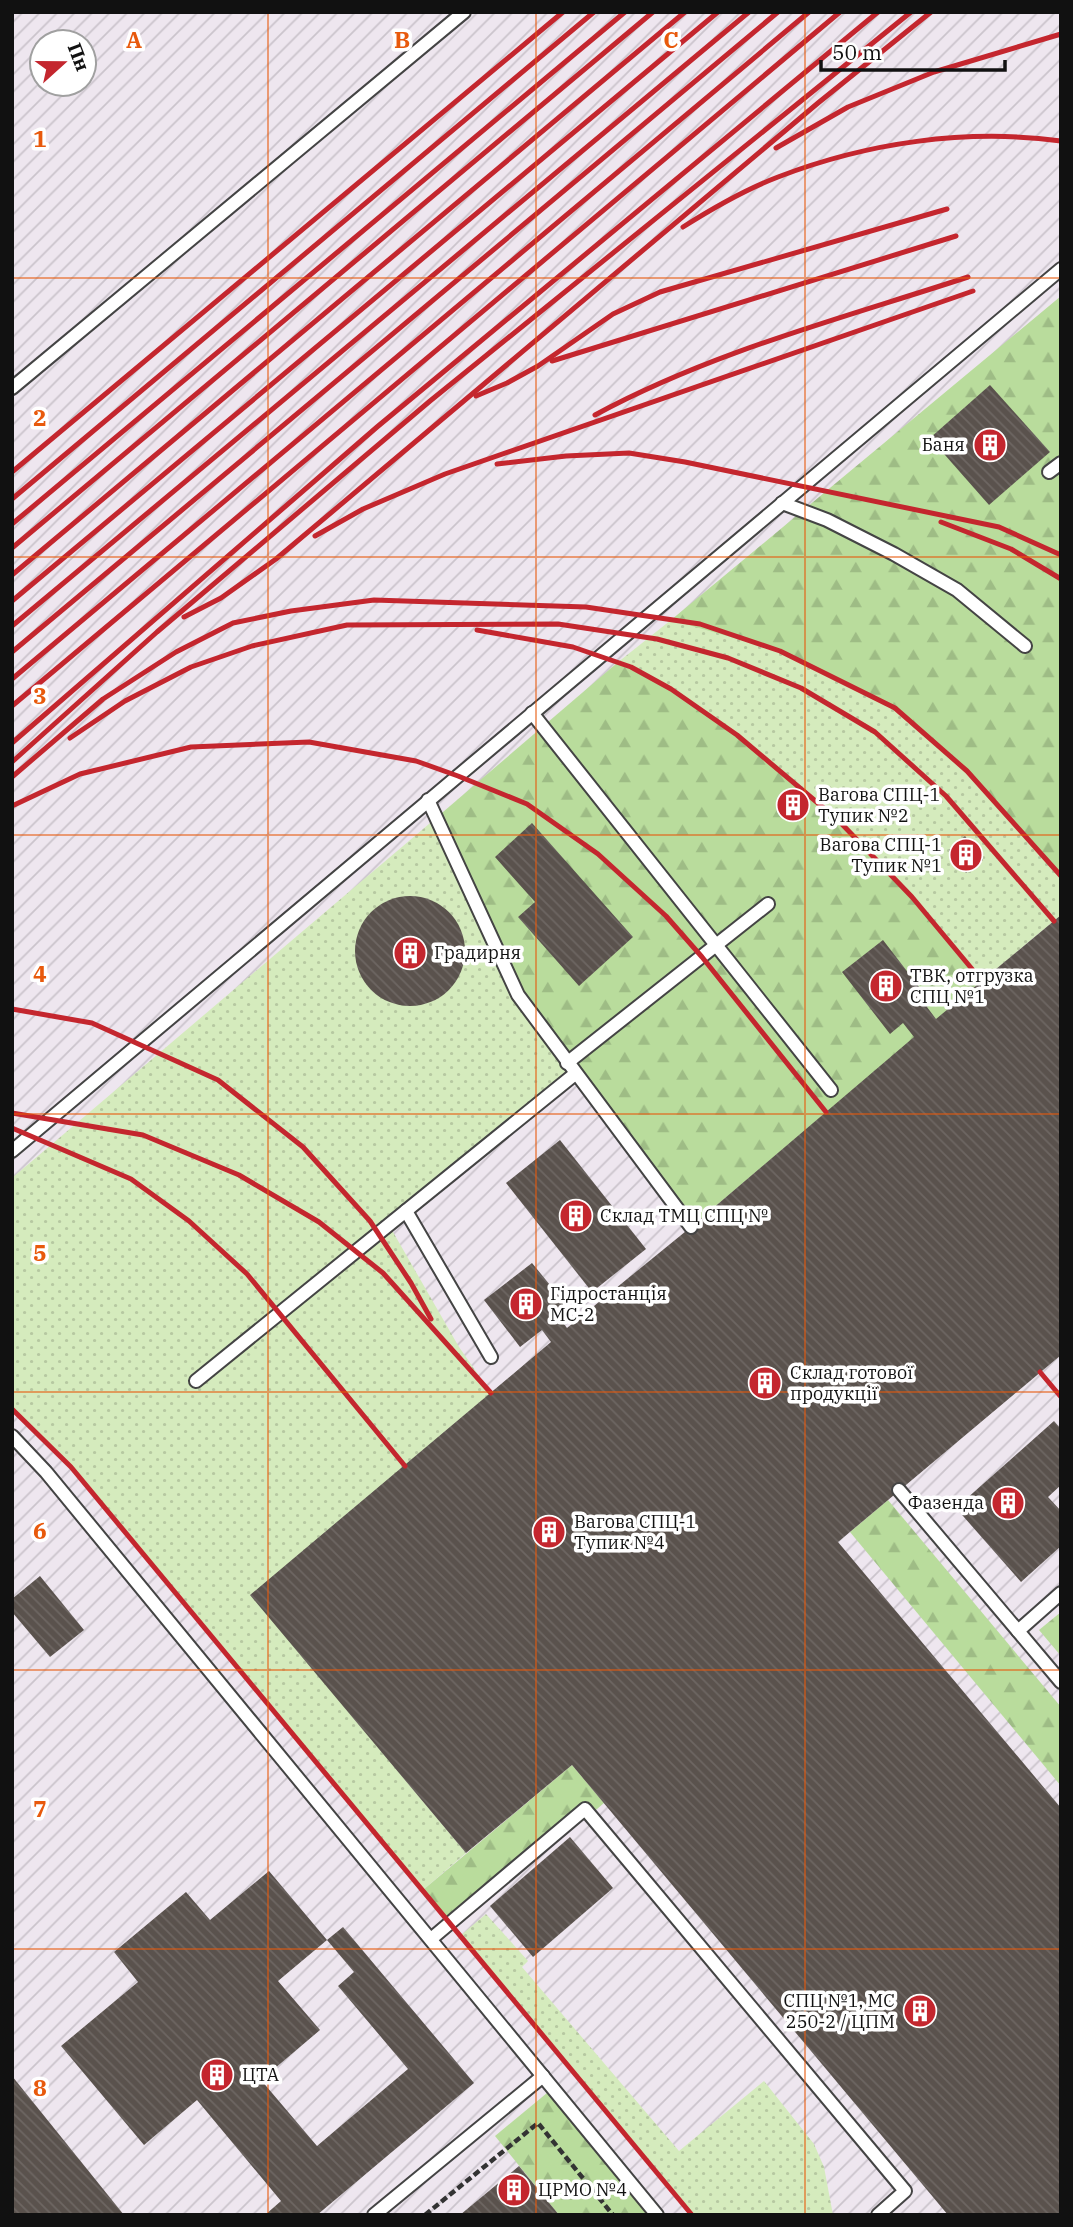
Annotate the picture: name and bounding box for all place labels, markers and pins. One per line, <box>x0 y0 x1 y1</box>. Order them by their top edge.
building icon: Баня <box>971 426 1009 464</box>
place label: Баня <box>922 433 965 456</box>
place label: Вагова СПЦ-1 Тупик №2 <box>818 783 940 827</box>
building icon: Вагова СПЦ-1 Тупик №2 <box>774 786 812 824</box>
place label: Вагова СПЦ-1 Тупик №1 <box>820 833 942 877</box>
building icon: Вагова СПЦ-1 Тупик №1 <box>947 836 985 874</box>
building icon: Градирня <box>391 934 429 972</box>
place label: Градирня <box>434 941 521 964</box>
place label: ТВК, отгрузка СПЦ №1 <box>910 964 1034 1008</box>
building icon: ТВК, отгрузка СПЦ №1 <box>867 967 905 1005</box>
building icon: Склад ТМЦ СПЦ № <box>557 1197 595 1235</box>
place label: Склад ТМЦ СПЦ № <box>600 1204 768 1227</box>
place label: Гідростанція МС-2 <box>550 1282 667 1326</box>
building icon: Гідростанція МС-2 <box>507 1285 545 1323</box>
place label: Склад готової продукції <box>790 1361 913 1405</box>
building icon: Склад готової продукції <box>746 1364 784 1402</box>
building icon: Фазенда <box>989 1484 1027 1522</box>
place label: Фазенда <box>908 1491 984 1514</box>
place label: Вагова СПЦ-1 Тупик №4 <box>574 1510 696 1554</box>
building icon: Вагова СПЦ-1 Тупик №4 <box>530 1513 568 1551</box>
place label: СПЦ №1, МС 250-2 / ЦПМ <box>784 1989 895 2033</box>
building icon: СПЦ №1, МС 250-2 / ЦПМ <box>901 1992 939 2030</box>
building icon: ЦТА <box>198 2056 236 2094</box>
place label: ЦТА <box>242 2063 280 2086</box>
building icon: ЦРМО №4 <box>495 2171 533 2209</box>
place label: ЦРМО №4 <box>538 2178 627 2201</box>

